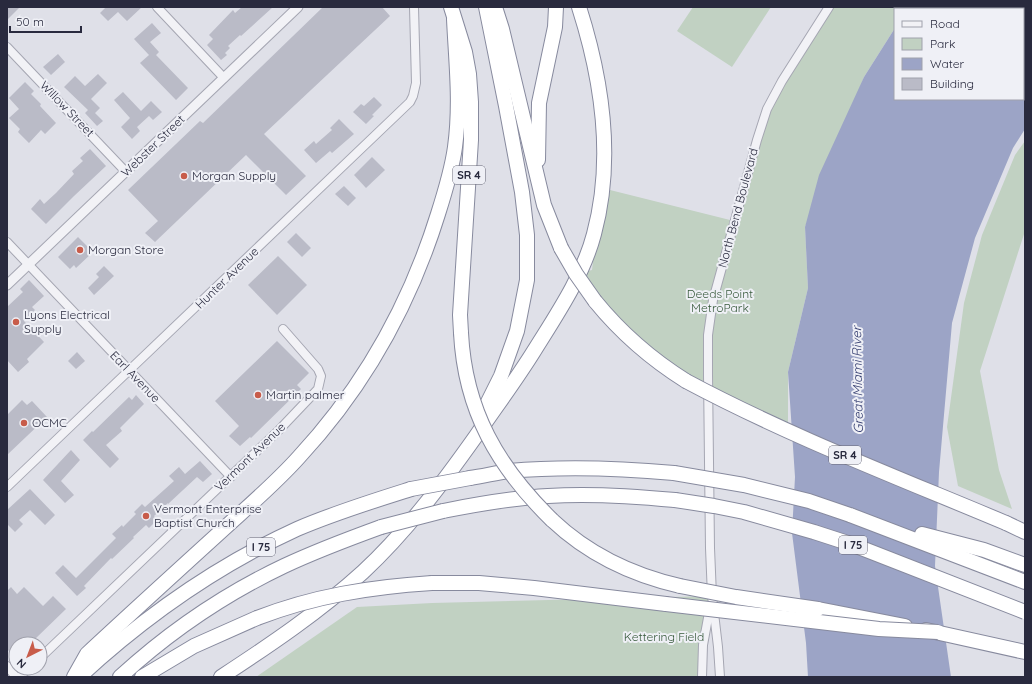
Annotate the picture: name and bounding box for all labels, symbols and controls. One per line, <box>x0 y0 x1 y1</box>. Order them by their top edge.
scale bar <box>10 8 81 34</box>
legend <box>894 8 1024 100</box>
text: 50 m <box>16 14 44 29</box>
text: Road <box>930 16 960 31</box>
text: Park <box>930 36 955 51</box>
text: Water <box>930 56 965 71</box>
text: Building <box>930 76 974 91</box>
street label: Willow Street <box>37 78 98 140</box>
street label: Webster Street <box>118 112 188 180</box>
street label: North Bend Boulevard <box>714 146 761 269</box>
road number: SR 4 <box>453 166 485 184</box>
place label: Morgan Supply <box>192 168 276 183</box>
marker: Morgan Supply <box>179 171 189 181</box>
place label: Morgan Store <box>88 242 164 257</box>
street label: Hunter Avenue <box>192 244 262 312</box>
marker: Morgan Store <box>75 245 85 255</box>
park label: Deeds Point MetroPark <box>687 286 753 315</box>
place label: Lyons Electrical Supply <box>24 307 110 336</box>
marker: Lyons Electrical Supply <box>11 317 21 327</box>
water label: Great Miami River <box>848 324 866 434</box>
street label: Earl Avenue <box>107 348 164 406</box>
place label: Martin palmer <box>266 387 345 402</box>
marker: Martin palmer <box>253 390 263 400</box>
place label: OCMC <box>32 415 67 430</box>
marker: OCMC <box>19 418 29 428</box>
street label: Vermont Avenue <box>211 419 288 494</box>
road number: SR 4 <box>829 446 861 464</box>
place label: Vermont Enterprise Baptist Church <box>154 501 262 530</box>
marker: Vermont Enterprise Baptist Church <box>141 511 151 521</box>
road number: I 75 <box>839 536 867 554</box>
road number: I 75 <box>247 538 275 556</box>
park label: Kettering Field <box>624 629 704 644</box>
north arrow <box>8 636 48 676</box>
text: N <box>14 656 29 671</box>

